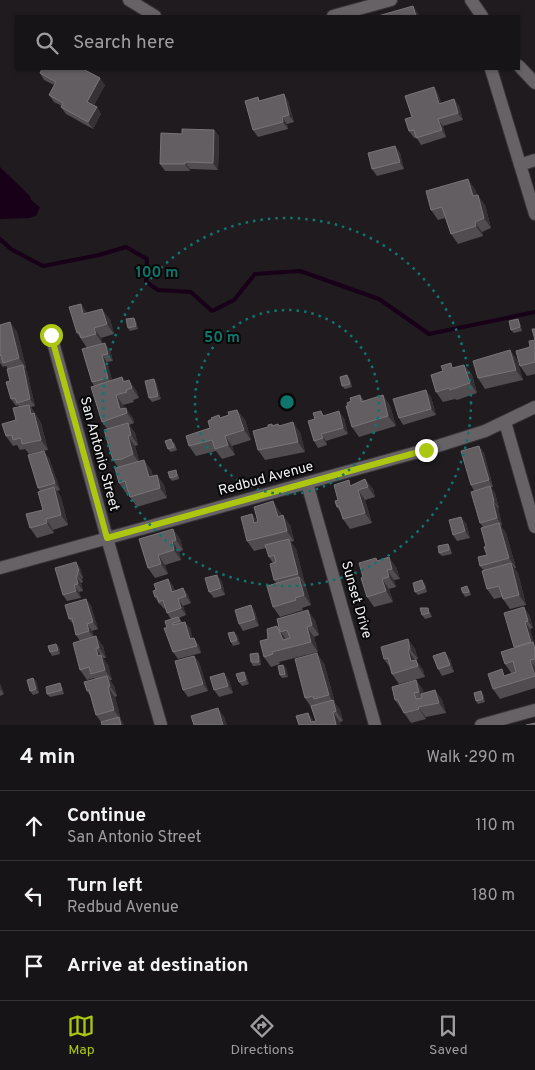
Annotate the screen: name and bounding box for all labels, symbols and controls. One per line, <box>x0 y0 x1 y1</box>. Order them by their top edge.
search box <box>15 15 520 70</box>
icon: search <box>33 29 61 57</box>
text: Search here <box>73 31 175 55</box>
text: 100 m <box>136 264 178 283</box>
route start <box>40 324 63 347</box>
text: 50 m <box>204 329 240 348</box>
centre of rings <box>278 393 296 411</box>
street label: San Antonio Street <box>76 395 122 513</box>
route end <box>415 439 438 462</box>
street label: Redbud Avenue <box>217 458 315 500</box>
street label: Sunset Drive <box>337 559 375 641</box>
text: 4 min <box>20 744 76 771</box>
text: Walk · 290 m <box>427 748 515 768</box>
text: Continue <box>67 804 146 828</box>
icon: ahead <box>20 812 48 840</box>
text: 110 m <box>475 816 515 836</box>
text: San Antonio Street <box>67 828 202 848</box>
text: Turn left <box>67 874 143 898</box>
icon: left <box>20 882 48 910</box>
text: 180 m <box>472 886 515 906</box>
text: Redbud Avenue <box>67 898 179 918</box>
icon: arrive <box>20 952 48 980</box>
text: Arrive at destination <box>67 954 248 978</box>
tab: Map <box>67 1012 95 1059</box>
tab: Directions <box>230 1012 294 1059</box>
tab: Saved <box>429 1012 468 1059</box>

